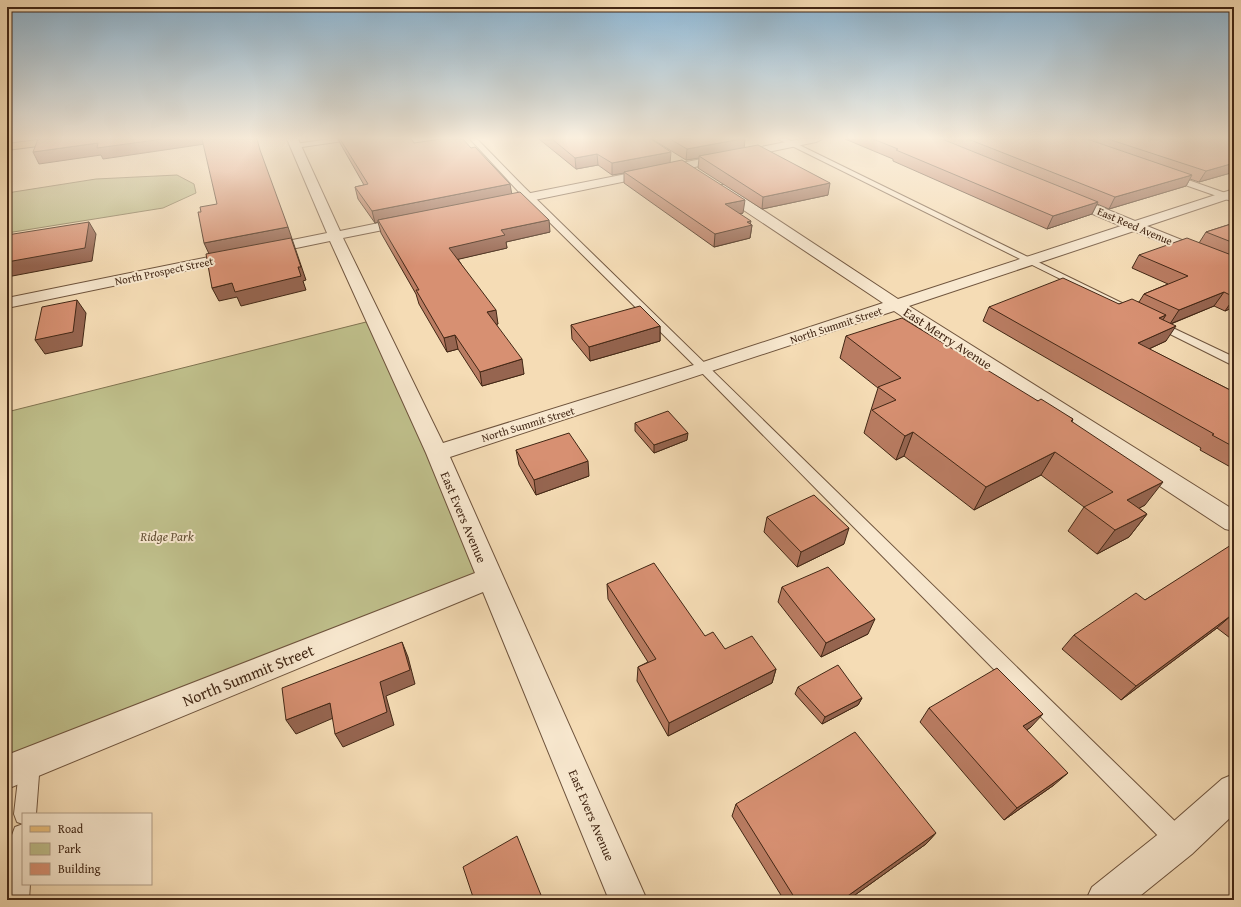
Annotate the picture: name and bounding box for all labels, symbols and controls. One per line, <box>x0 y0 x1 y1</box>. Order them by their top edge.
street label: East Reed Avenue <box>1095 203 1175 249</box>
street label: North Prospect Street <box>113 253 215 289</box>
street label: North Summit Street <box>788 302 884 347</box>
street label: East Merry Avenue <box>900 303 996 374</box>
street label: North Summit Street <box>480 402 577 446</box>
street label: East Evers Avenue <box>436 469 491 566</box>
park label: Ridge Park <box>139 527 194 546</box>
street label: North Summit Street <box>179 637 318 712</box>
street label: East Evers Avenue <box>564 767 619 864</box>
legend <box>22 813 152 885</box>
text: Road <box>58 820 84 837</box>
text: Park <box>58 840 82 857</box>
text: Building <box>58 860 101 877</box>

